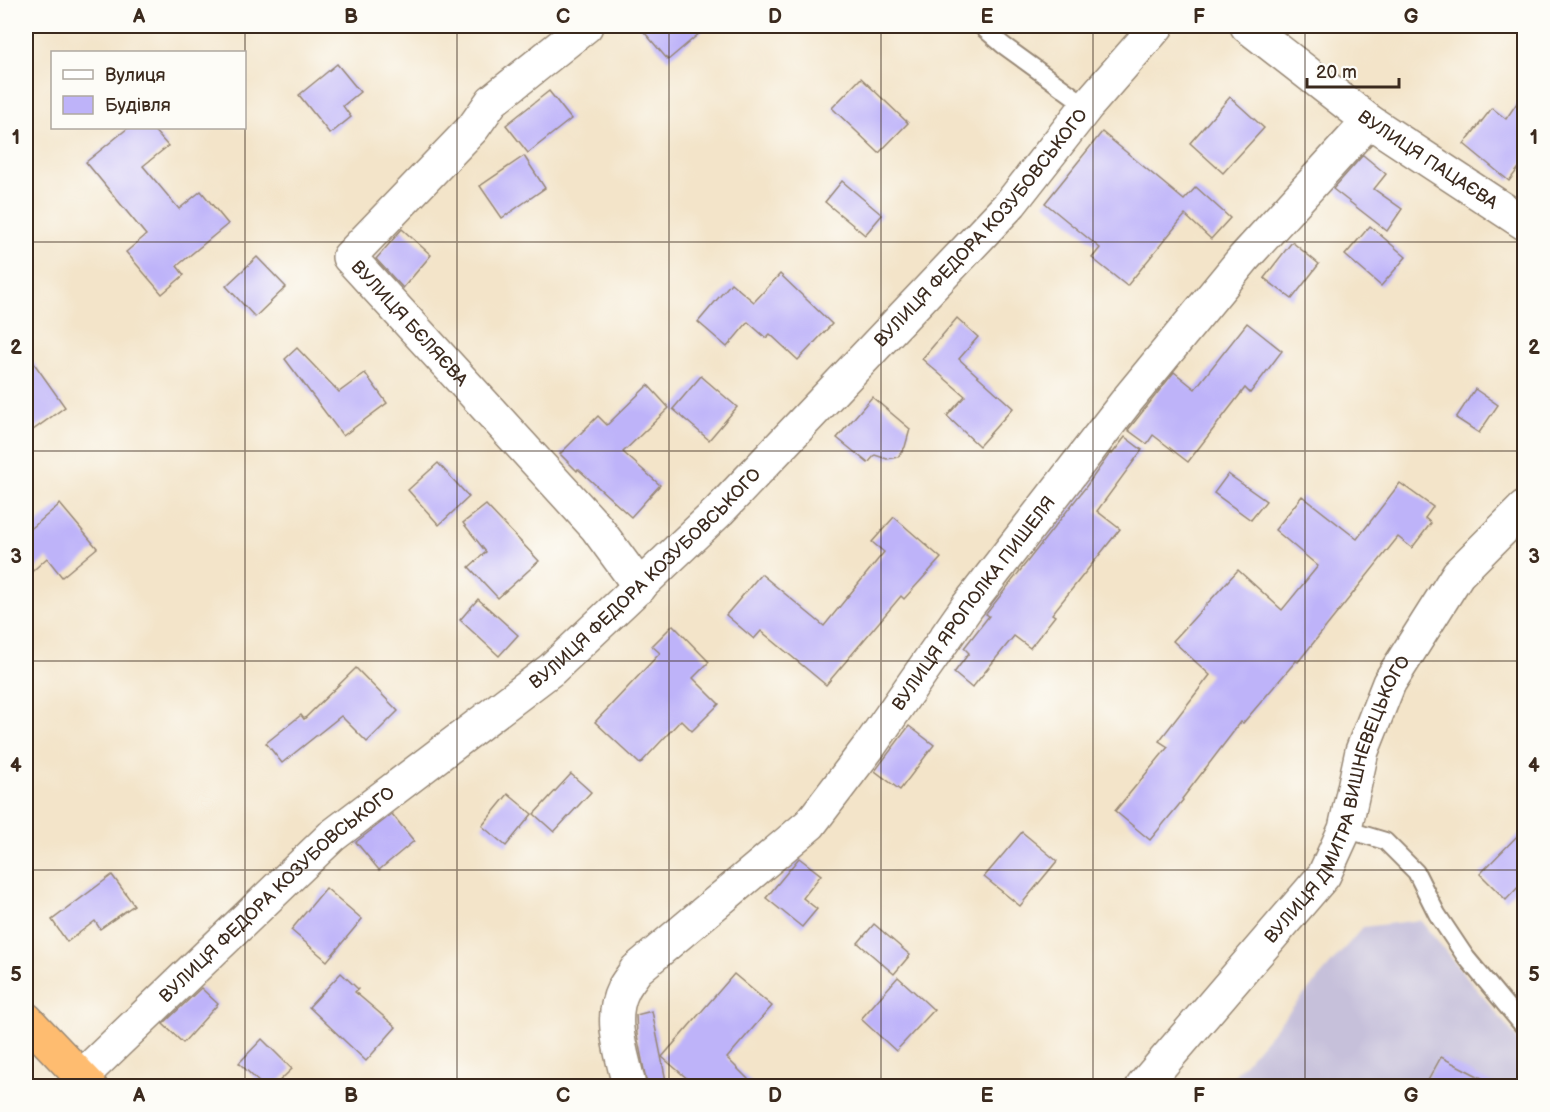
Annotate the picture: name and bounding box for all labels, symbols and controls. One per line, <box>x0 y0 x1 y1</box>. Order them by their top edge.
text: A <box>132 5 146 29</box>
text: B <box>344 5 358 29</box>
text: C <box>556 5 570 29</box>
text: D <box>768 5 782 29</box>
text: E <box>981 5 994 29</box>
text: F <box>1193 5 1205 29</box>
text: G <box>1404 5 1419 29</box>
legend <box>51 51 246 129</box>
scale bar <box>1307 51 1398 89</box>
text: 20 m <box>1316 62 1357 83</box>
text: Вулиця <box>105 65 166 86</box>
text: Будівля <box>105 95 171 116</box>
street label: ВУЛИЦЯ ФЕДОРА КОЗУБОВСЬКОГО <box>870 105 1092 351</box>
street label: ВУЛИЦЯ ПАЦАЄВА <box>1353 106 1501 214</box>
text: 1 <box>12 126 20 150</box>
text: 1 <box>1530 126 1538 150</box>
street label: ВУЛИЦЯ БЄЛЯЄВА <box>347 256 472 391</box>
text: 2 <box>10 336 22 360</box>
text: 2 <box>1528 336 1540 360</box>
street label: ВУЛИЦЯ ФЕДОРА КОЗУБОВСЬКОГО <box>525 464 765 693</box>
street label: ВУЛИЦЯ ЯРОПОЛКА ПИШЕЛЯ <box>888 492 1060 715</box>
text: 3 <box>10 545 22 569</box>
text: 3 <box>1528 545 1540 569</box>
street label: ВУЛИЦЯ ДМИТРА ВИШНЕВЕЦЬКОГО <box>1260 652 1415 948</box>
text: 4 <box>10 754 22 778</box>
text: 4 <box>1528 754 1540 778</box>
street label: ВУЛИЦЯ ФЕДОРА КОЗУБОВСЬКОГО <box>155 782 399 1007</box>
text: 5 <box>10 963 22 987</box>
text: 5 <box>1528 963 1540 987</box>
text: A <box>132 1084 146 1108</box>
text: B <box>344 1084 358 1108</box>
text: C <box>556 1084 570 1108</box>
text: D <box>768 1084 782 1108</box>
text: E <box>981 1084 994 1108</box>
text: F <box>1193 1084 1205 1108</box>
text: G <box>1404 1084 1419 1108</box>

